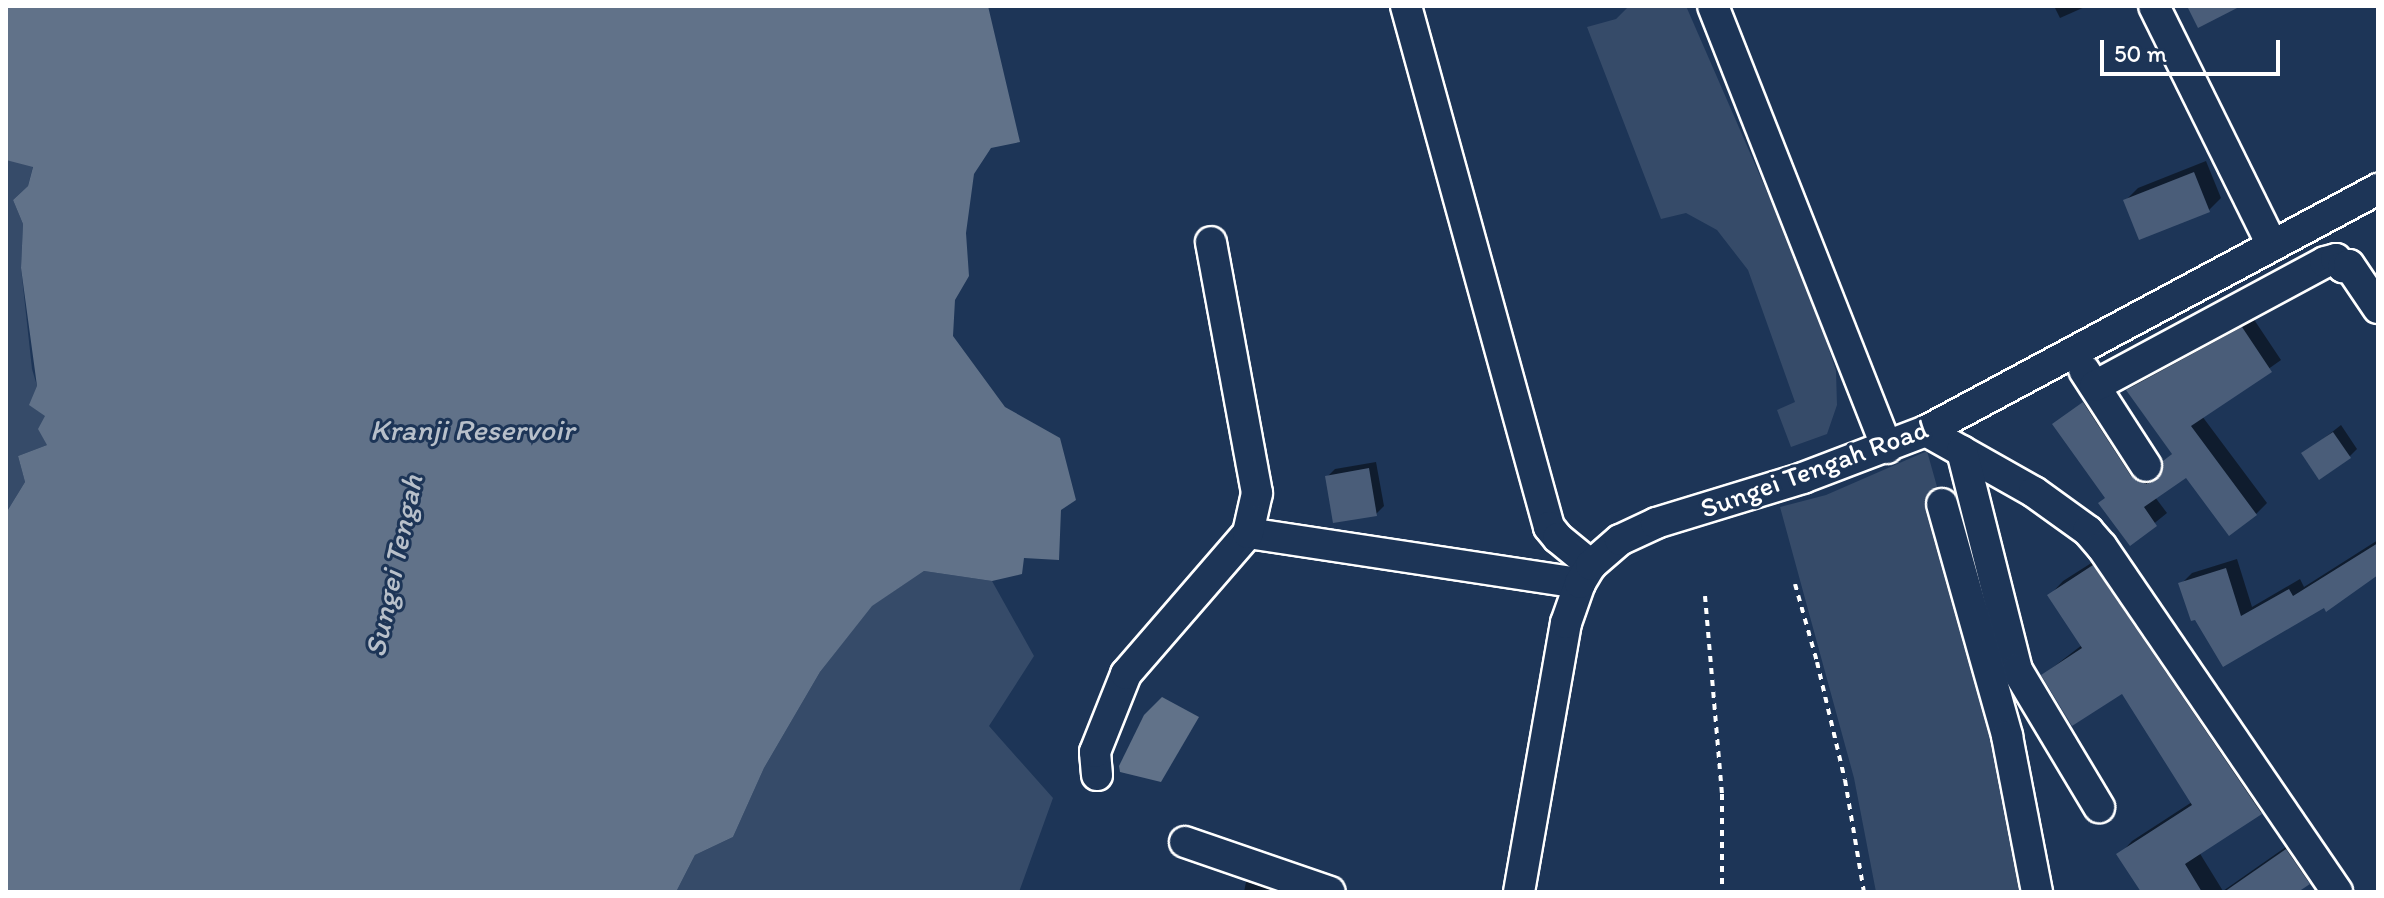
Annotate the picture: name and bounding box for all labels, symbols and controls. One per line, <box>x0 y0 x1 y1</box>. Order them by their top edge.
scale bar <box>2104 24 2284 74</box>
text: 50 m <box>2114 39 2167 68</box>
street label: Sungei Tengah Road <box>1696 411 1932 525</box>
water label: Kranji Reservoir <box>370 412 574 448</box>
water label: Sungei Tengah <box>357 472 431 660</box>

